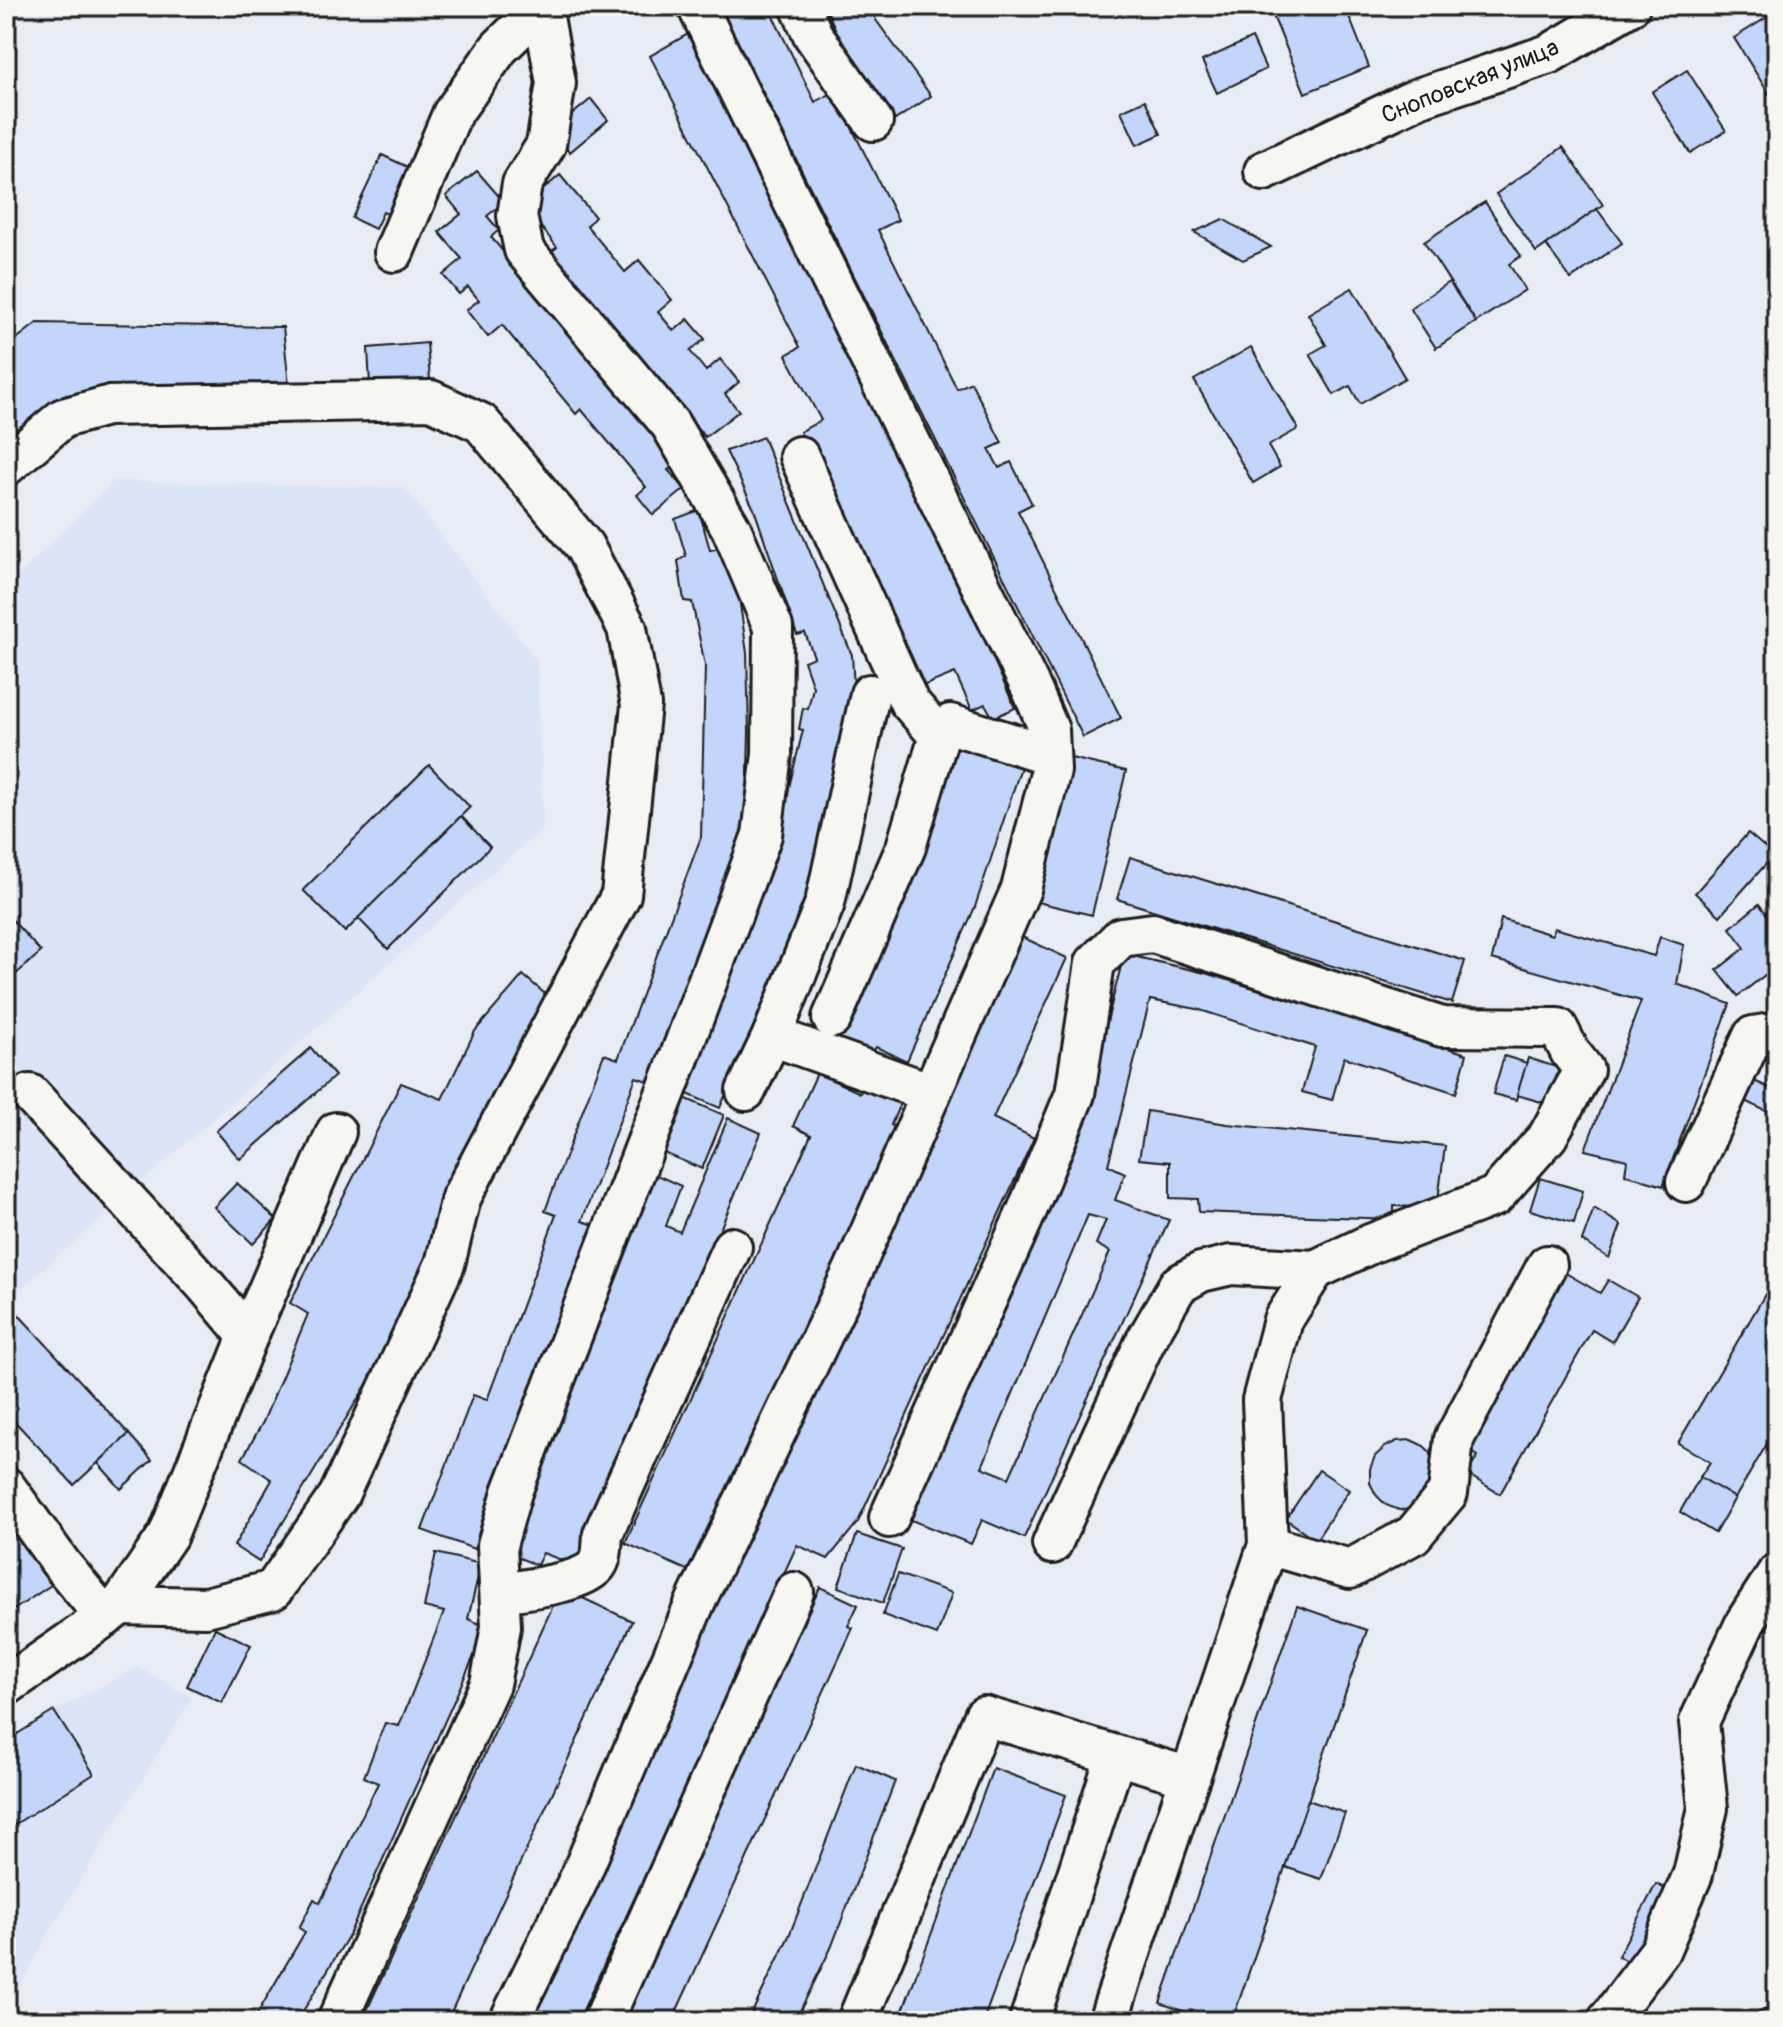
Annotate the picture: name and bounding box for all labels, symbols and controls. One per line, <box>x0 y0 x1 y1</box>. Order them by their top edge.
street label: Сноповская улица <box>1377 33 1563 130</box>

